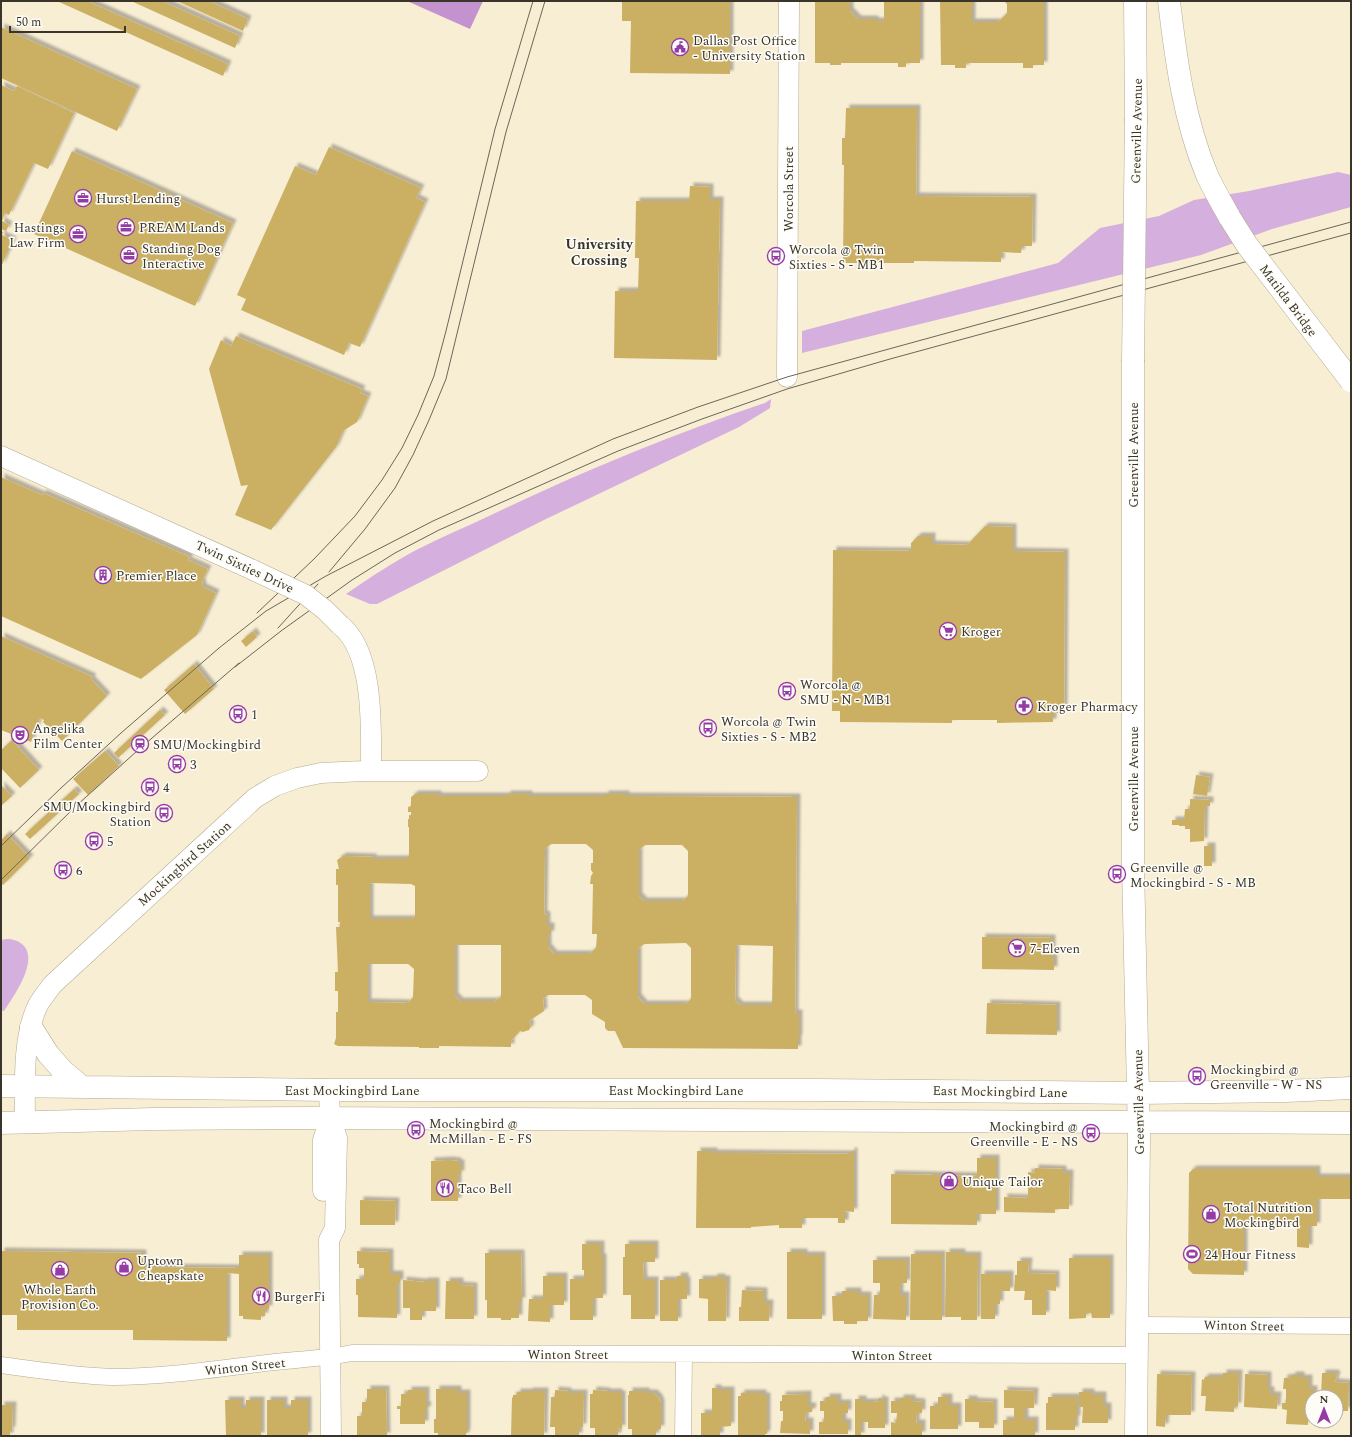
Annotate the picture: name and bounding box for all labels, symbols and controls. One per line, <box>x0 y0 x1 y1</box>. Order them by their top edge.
scale bar <box>10 8 125 34</box>
text: 50 m <box>16 13 41 32</box>
place label: Dallas Post Office - University Station <box>693 31 806 66</box>
public building icon: Dallas Post Office - University Station <box>670 37 690 57</box>
street label: Greenville Avenue <box>1126 78 1148 184</box>
street label: Worcola Street <box>779 146 799 232</box>
office icon: Hurst Lending <box>73 188 93 208</box>
place label: Hurst Lending <box>96 189 180 209</box>
office icon: PREAM Lands <box>116 217 136 237</box>
place label: Hastings Law Firm <box>9 218 65 253</box>
place label: PREAM Lands <box>139 218 225 238</box>
office icon: Hastings Law Firm <box>68 224 88 244</box>
district label: University Crossing <box>565 234 634 271</box>
place label: Standing Dog Interactive <box>142 239 221 274</box>
place label: Worcola @ Twin Sixties - S - MB1 <box>789 240 885 275</box>
office icon: Standing Dog Interactive <box>119 245 139 265</box>
bus stop icon: Worcola @ Twin Sixties - S - MB1 <box>766 246 786 266</box>
street label: Matilda Bridge <box>1254 260 1322 341</box>
street label: Greenville Avenue <box>1124 402 1144 508</box>
street label: Twin Sixties Drive <box>192 535 297 598</box>
building icon: Premier Place <box>93 565 113 585</box>
place label: Premier Place <box>116 566 197 586</box>
supermarket icon: Kroger <box>938 621 958 641</box>
place label: Kroger <box>961 622 1001 642</box>
place label: Worcola @ SMU - N - MB1 <box>800 675 891 710</box>
bus stop icon: Worcola @ SMU - N - MB1 <box>777 681 797 701</box>
pharmacy icon: Kroger Pharmacy <box>1014 696 1034 716</box>
place label: Kroger Pharmacy <box>1037 697 1138 717</box>
bus stop icon: 1 <box>228 704 248 724</box>
place label: 1 <box>251 705 258 725</box>
place label: Worcola @ Twin Sixties - S - MB2 <box>721 712 817 747</box>
bus stop icon: Worcola @ Twin Sixties - S - MB2 <box>698 718 718 738</box>
place label: Angelika Film Center <box>33 719 103 754</box>
theatre icon: Angelika Film Center <box>10 725 30 745</box>
street label: Greenville Avenue <box>1124 726 1144 832</box>
station icon: SMU/Mockingbird <box>130 734 150 754</box>
place label: SMU/Mockingbird <box>153 735 261 755</box>
bus stop icon: 3 <box>167 754 187 774</box>
place label: 3 <box>190 755 197 775</box>
bus stop icon: 4 <box>140 777 160 797</box>
place label: 4 <box>163 778 170 798</box>
place label: SMU/Mockingbird Station <box>43 797 151 832</box>
bus stop icon: SMU/Mockingbird Station <box>154 803 174 823</box>
street label: Mockingbird Station <box>133 816 236 911</box>
bus stop icon: 5 <box>84 831 104 851</box>
place label: 5 <box>107 832 114 852</box>
place label: Greenville @ Mockingbird - S - MB <box>1130 858 1256 893</box>
bus stop icon: 6 <box>53 860 73 880</box>
place label: 6 <box>76 861 83 881</box>
bus stop icon: Greenville @ Mockingbird - S - MB <box>1107 864 1127 884</box>
supermarket icon: 7-Eleven <box>1007 938 1027 958</box>
place label: 7-Eleven <box>1030 939 1080 959</box>
street label: Greenville Avenue <box>1128 1049 1150 1155</box>
place label: Mockingbird @ Greenville - W - NS <box>1210 1060 1322 1095</box>
bus stop icon: Mockingbird @ Greenville - W - NS <box>1187 1066 1207 1086</box>
street label: East Mockingbird Lane <box>284 1081 420 1101</box>
street label: East Mockingbird Lane <box>608 1081 744 1101</box>
street label: East Mockingbird Lane <box>932 1081 1068 1103</box>
place label: Mockingbird @ McMillan - E - FS <box>429 1114 532 1149</box>
place label: Mockingbird @ Greenville - E - NS <box>970 1117 1078 1152</box>
bus stop icon: Mockingbird @ McMillan - E - FS <box>406 1120 426 1140</box>
bus stop icon: Mockingbird @ Greenville - E - NS <box>1081 1123 1101 1143</box>
shop icon: Unique Tailor <box>939 1171 959 1191</box>
place label: Unique Tailor <box>962 1172 1043 1192</box>
restaurant icon: Taco Bell <box>435 1178 455 1198</box>
place label: Taco Bell <box>458 1179 512 1199</box>
place label: Total Nutrition Mockingbird <box>1224 1198 1312 1233</box>
shop icon: Total Nutrition Mockingbird <box>1201 1204 1221 1224</box>
sports icon: 24 Hour Fitness <box>1182 1244 1202 1264</box>
place label: 24 Hour Fitness <box>1205 1245 1296 1265</box>
place label: Uptown Cheapskate <box>137 1251 204 1286</box>
shop icon: Uptown Cheapskate <box>114 1257 134 1277</box>
shop icon: Whole Earth Provision Co. <box>50 1260 70 1280</box>
place label: Whole Earth Provision Co. <box>21 1280 99 1315</box>
restaurant icon: BurgerFi <box>251 1286 271 1306</box>
place label: BurgerFi <box>274 1287 325 1307</box>
street label: Winton Street <box>1203 1315 1285 1337</box>
street label: Winton Street <box>528 1345 609 1365</box>
street label: Winton Street <box>852 1346 933 1366</box>
street label: Winton Street <box>204 1353 287 1381</box>
north arrow <box>1304 1389 1344 1429</box>
text: N <box>1320 1391 1329 1408</box>

